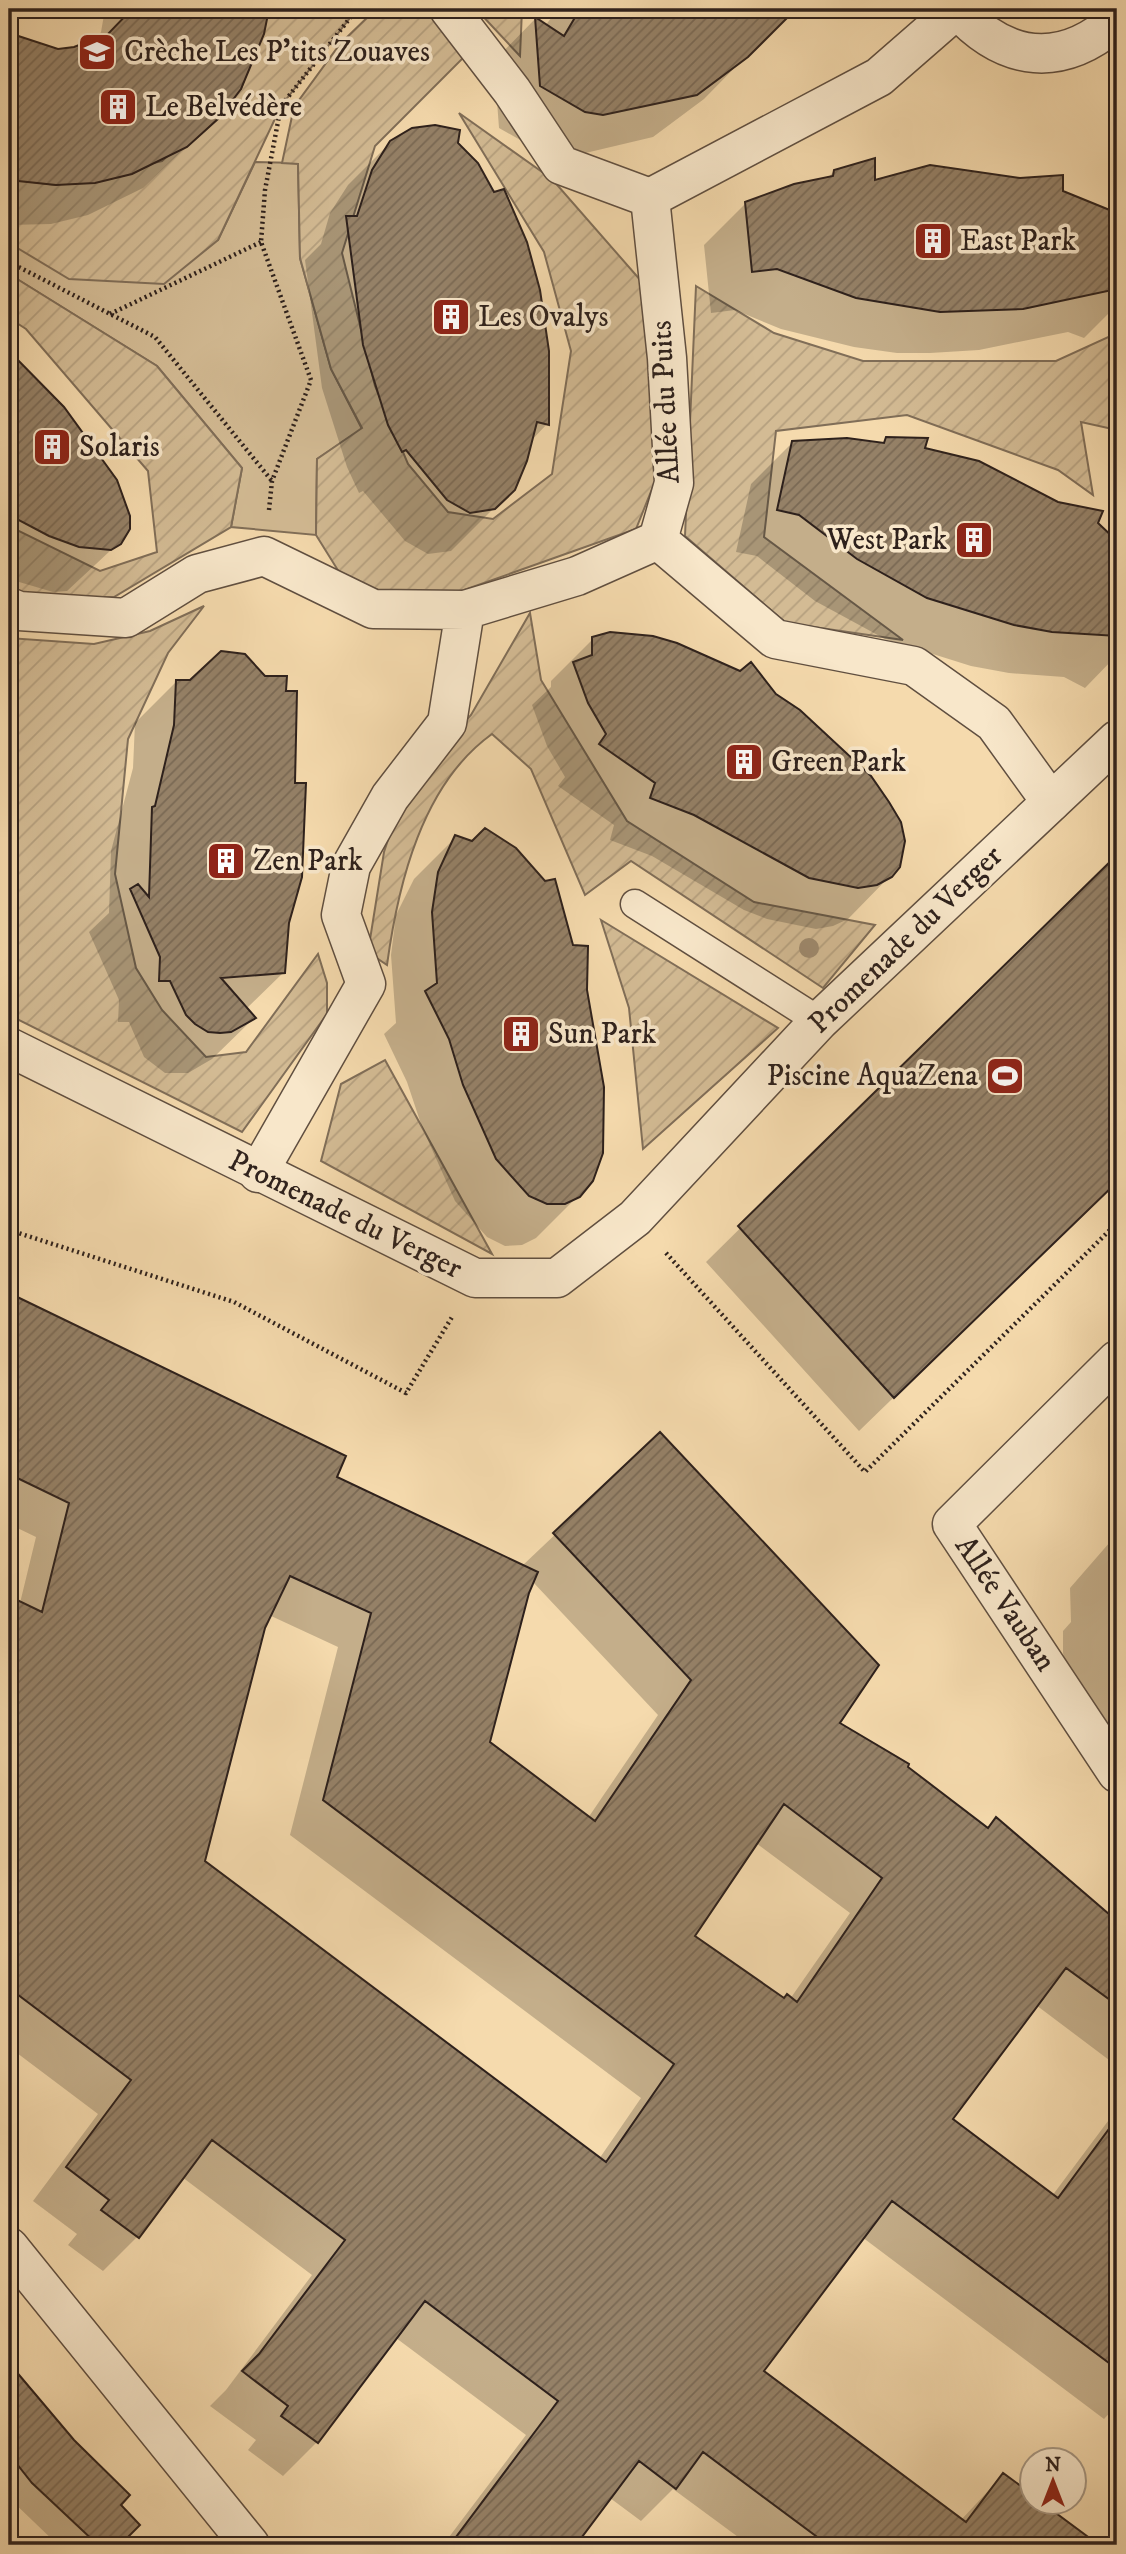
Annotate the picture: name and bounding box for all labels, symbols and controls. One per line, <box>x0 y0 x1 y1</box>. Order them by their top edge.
school or university icon: Crèche Les P’tits Zouaves <box>76 31 118 73</box>
place label: Crèche Les P’tits Zouaves <box>124 34 430 71</box>
building icon: Le Belvédère <box>97 86 139 128</box>
place label: Le Belvédère <box>145 89 302 126</box>
building icon: East Park <box>912 220 954 262</box>
place label: East Park <box>960 223 1076 260</box>
building icon: Les Ovalys <box>430 296 472 338</box>
place label: Les Ovalys <box>478 299 609 336</box>
street label: Allée du Puits <box>643 319 689 485</box>
building icon: Solaris <box>31 426 73 468</box>
place label: Solaris <box>79 429 160 466</box>
building icon: West Park <box>953 519 995 561</box>
place label: West Park <box>825 522 947 559</box>
building icon: Green Park <box>723 741 765 783</box>
place label: Green Park <box>771 744 906 781</box>
street label: Promenade du Verger <box>801 838 1011 1042</box>
building icon: Zen Park <box>205 840 247 882</box>
place label: Zen Park <box>253 843 363 880</box>
building icon: Sun Park <box>500 1013 542 1055</box>
place label: Sun Park <box>548 1016 657 1053</box>
sports icon: Piscine AquaZena <box>984 1055 1026 1097</box>
place label: Piscine AquaZena <box>766 1058 978 1095</box>
street label: Promenade du Verger <box>222 1142 468 1288</box>
street label: Allée Vauban <box>946 1529 1064 1679</box>
north arrow <box>1018 2446 1088 2516</box>
text: N <box>1045 2454 1061 2477</box>

